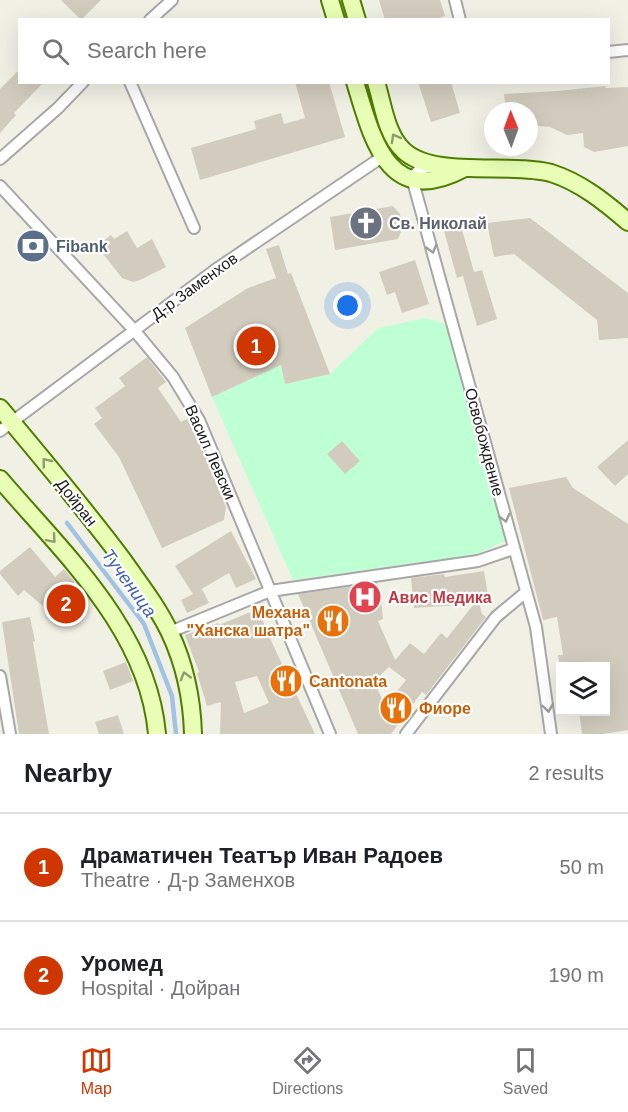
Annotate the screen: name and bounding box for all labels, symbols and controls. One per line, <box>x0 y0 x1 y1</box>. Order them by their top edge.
search box <box>18 18 610 84</box>
icon: search <box>39 35 72 68</box>
text: Search here <box>87 38 207 63</box>
north arrow <box>484 102 538 156</box>
one-way arrow <box>391 134 402 144</box>
church icon: Св. Николай <box>348 205 384 241</box>
place label: Св. Николай <box>389 215 487 232</box>
bank icon: Fibank <box>15 228 51 264</box>
place label: Fibank <box>56 238 108 255</box>
one-way arrow <box>425 243 437 254</box>
street label: Д-р Заменхов <box>148 250 241 323</box>
your location <box>333 291 362 320</box>
pin: 1 <box>236 324 276 368</box>
street label: Освобождение <box>462 386 507 498</box>
street label: Васил Левски <box>182 402 239 502</box>
one-way arrow <box>42 457 53 468</box>
street label: Дойран <box>53 475 100 529</box>
one-way arrow <box>498 513 511 523</box>
one-way arrow <box>45 532 56 543</box>
water label: Тученица <box>98 545 160 621</box>
hospital icon: Авис Медика <box>347 579 383 615</box>
pin: 2 <box>46 582 86 626</box>
place label: Авис Медика <box>388 589 492 606</box>
restaurant icon: Механа "Ханска шатра" <box>315 603 351 639</box>
place label: Механа "Ханска шатра" <box>187 604 310 639</box>
map controls <box>556 662 610 716</box>
button: layers <box>556 662 610 716</box>
restaurant icon: Cantonata <box>268 663 304 699</box>
one-way arrow <box>180 671 192 682</box>
place label: Cantonata <box>309 673 387 690</box>
restaurant icon: Фиоре <box>378 690 414 726</box>
place label: Фиоре <box>419 700 471 717</box>
one-way arrow <box>541 704 553 713</box>
text: Nearby <box>24 758 112 788</box>
text: 2 results <box>528 762 604 784</box>
text: Драматичен Театър Иван Радоев <box>81 843 443 868</box>
text: 1 <box>38 856 49 878</box>
text: 50 m <box>560 856 604 878</box>
text: Theatre · Д-р Заменхов <box>81 869 295 891</box>
text: Уромед <box>81 951 163 976</box>
text: 2 <box>38 964 49 986</box>
text: 190 m <box>548 964 604 986</box>
text: Hospital · Дойран <box>81 977 240 999</box>
tab: Map <box>80 1044 113 1098</box>
tab: Directions <box>272 1044 343 1098</box>
tab: Saved <box>503 1044 548 1098</box>

